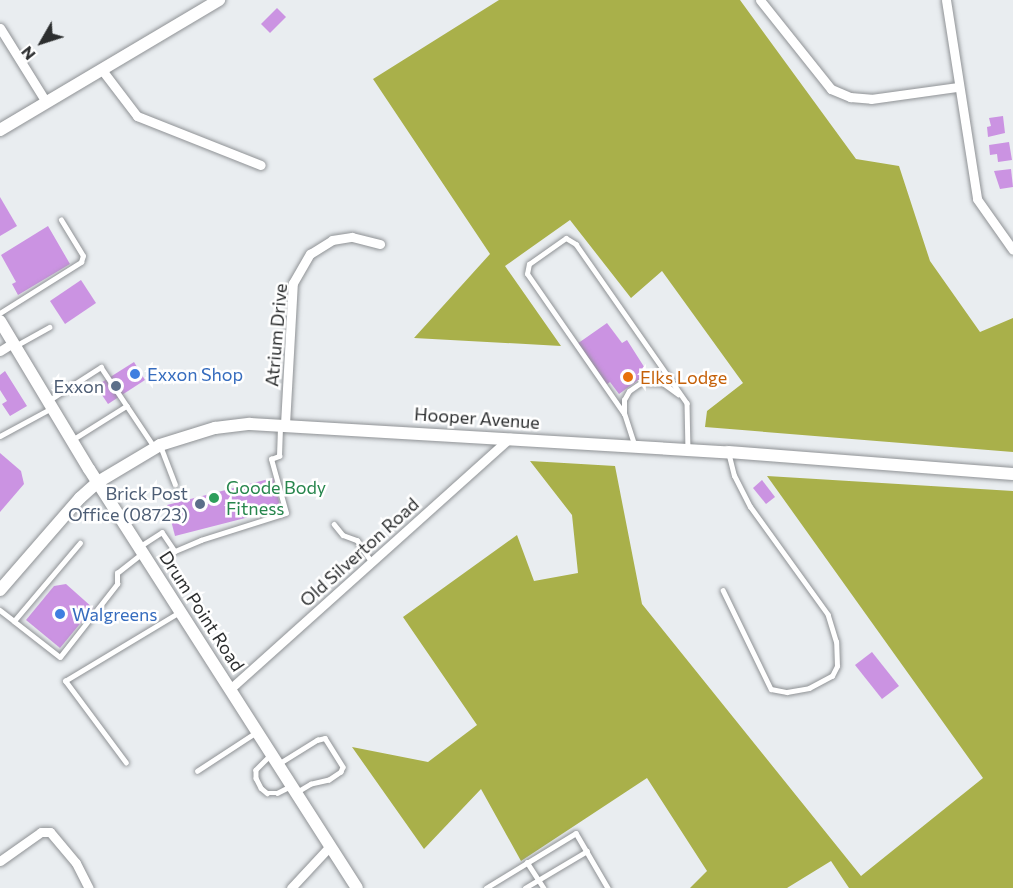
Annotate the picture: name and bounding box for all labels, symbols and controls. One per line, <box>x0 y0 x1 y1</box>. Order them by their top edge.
north arrow <box>12 12 72 72</box>
text: N <box>16 43 39 64</box>
street label: Atrium Drive <box>261 282 291 388</box>
place label: Exxon Shop <box>147 363 243 385</box>
place label: Elks Lodge <box>640 366 727 388</box>
marker: Exxon Shop <box>128 367 142 381</box>
marker: Elks Lodge <box>621 370 635 384</box>
place label: Exxon <box>54 375 104 397</box>
marker: Exxon <box>109 379 123 393</box>
street label: Hooper Avenue <box>414 403 540 433</box>
place label: Goode Body Fitness <box>226 477 326 520</box>
place label: Brick Post Office (08723) <box>68 483 188 526</box>
marker: Goode Body Fitness <box>207 491 221 505</box>
street label: Old Silverton Road <box>295 493 423 611</box>
marker: Brick Post Office (08723) <box>193 497 207 511</box>
street label: Drum Point Road <box>155 547 249 675</box>
place label: Walgreens <box>72 603 158 625</box>
marker: Walgreens <box>53 607 67 621</box>

